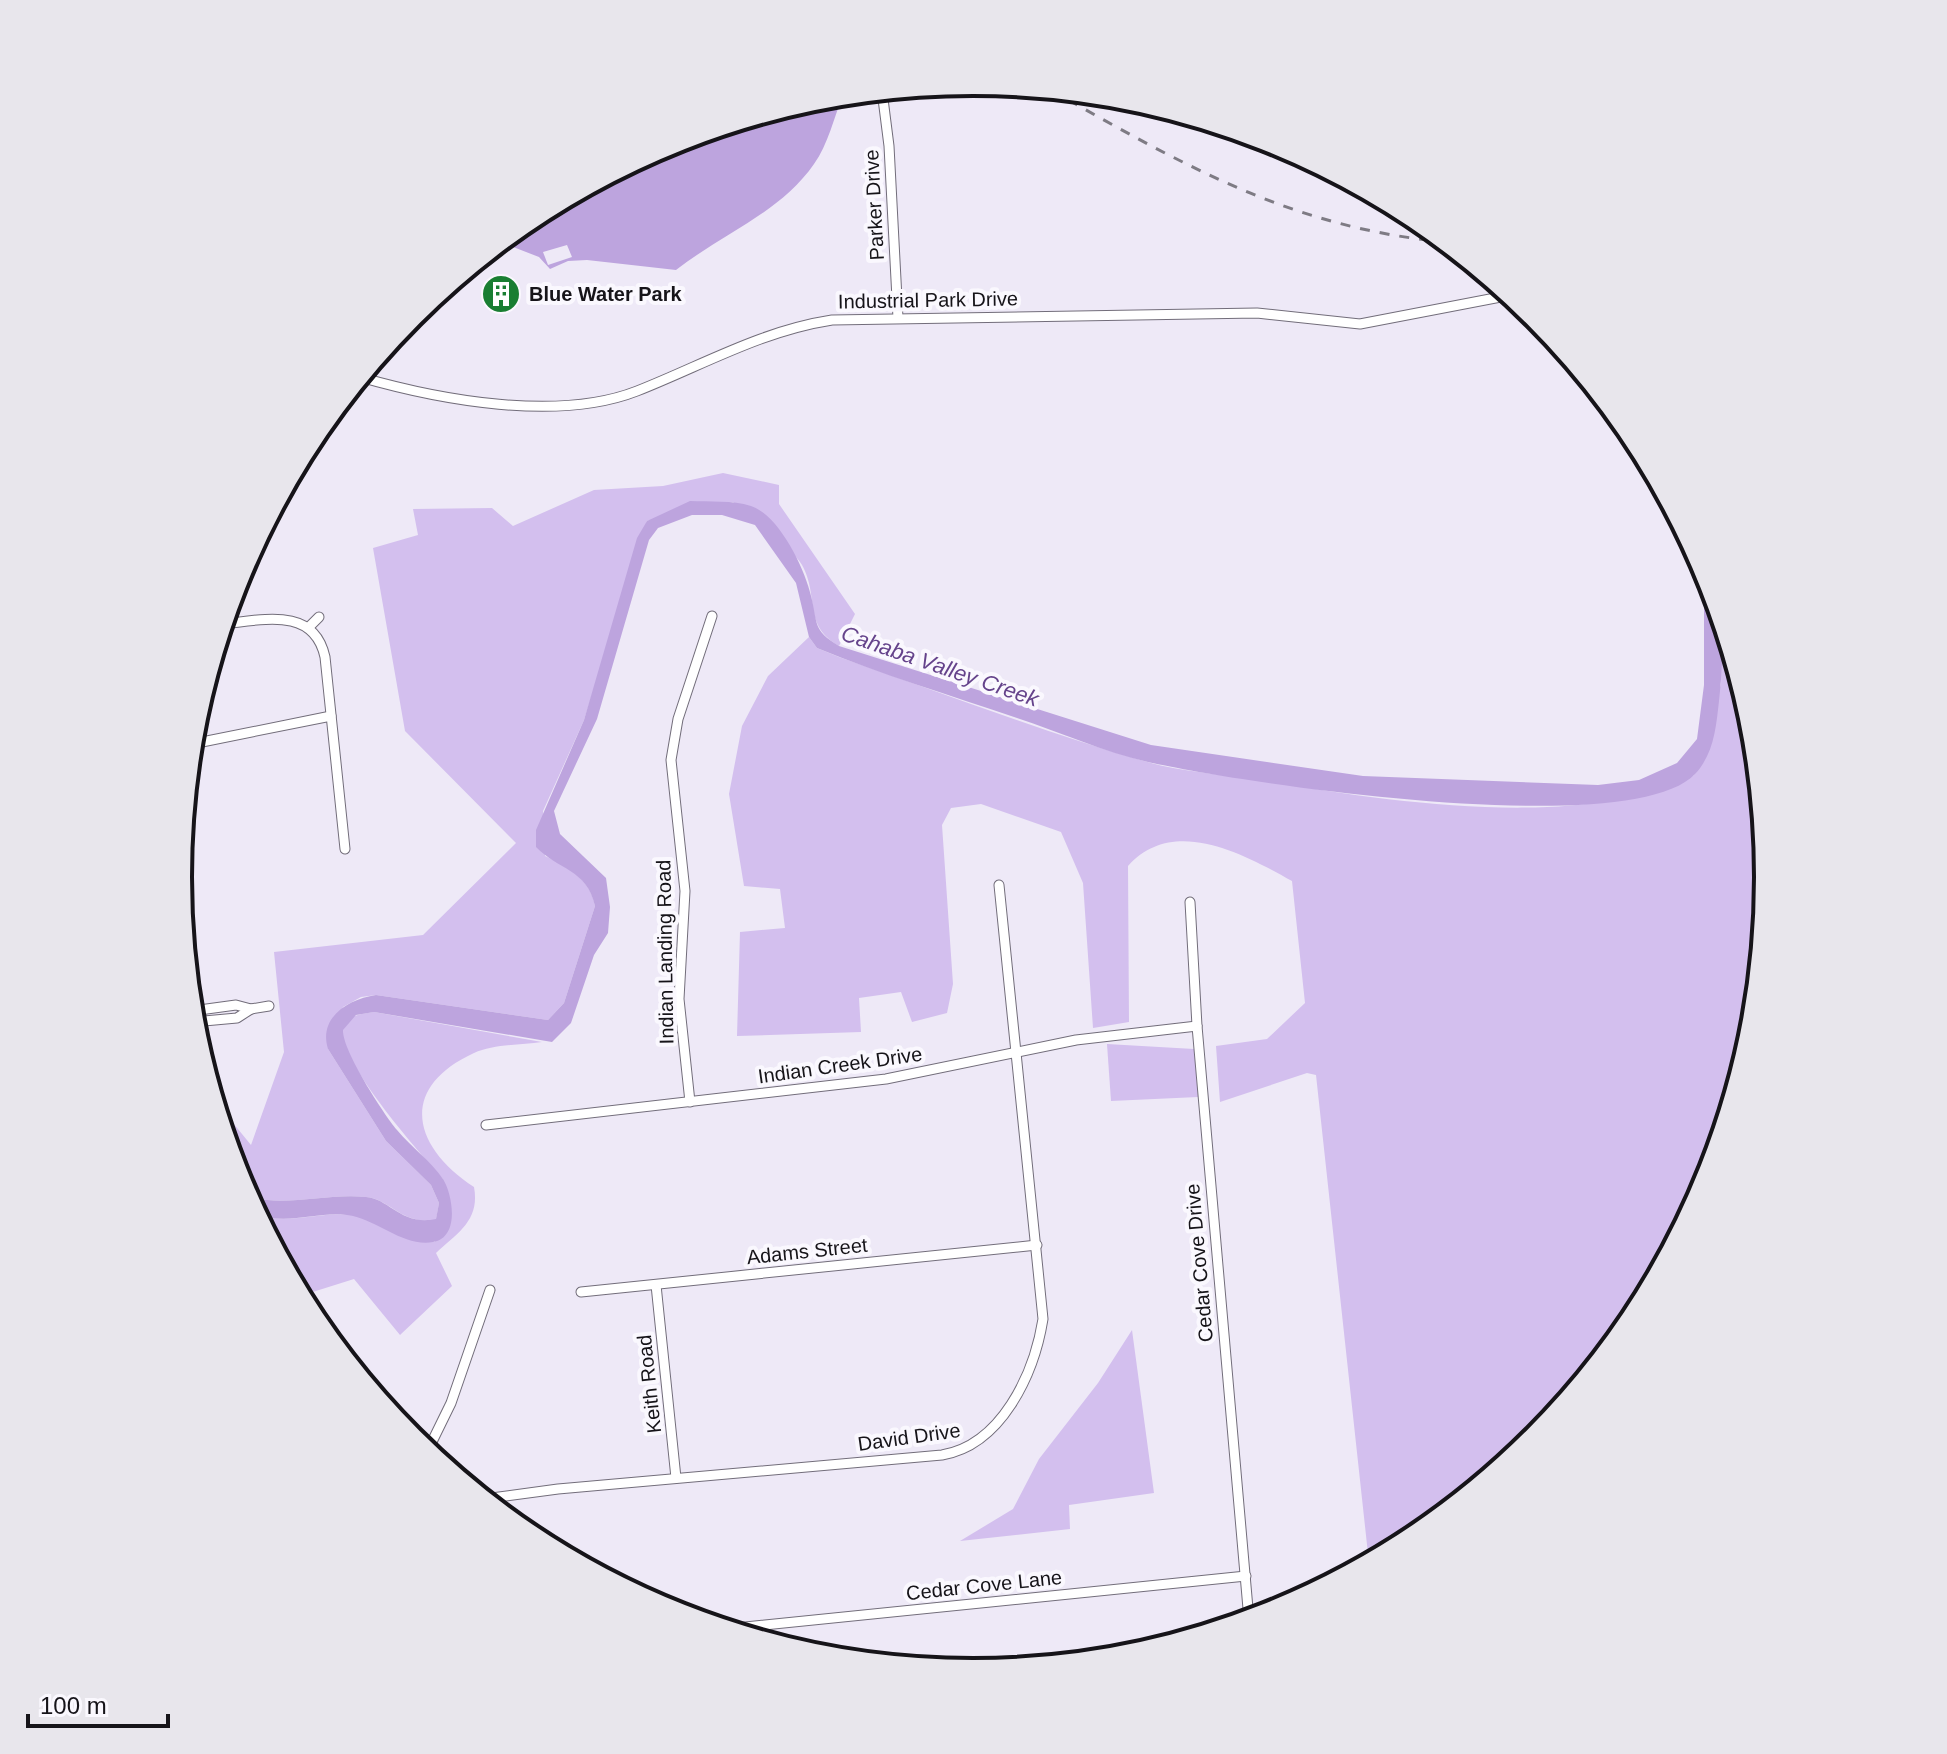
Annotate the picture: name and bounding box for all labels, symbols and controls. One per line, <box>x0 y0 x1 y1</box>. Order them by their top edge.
street label: Parker Drive <box>860 149 888 261</box>
building icon: Blue Water Park <box>480 273 522 315</box>
place label: Blue Water Park <box>529 283 683 305</box>
street label: Industrial Park Drive <box>838 287 1018 313</box>
water label: Cahaba Valley Creek <box>838 620 1043 712</box>
street label: Indian Landing Road <box>652 860 678 1044</box>
street label: Indian Creek Drive <box>756 1043 924 1087</box>
street label: Cedar Cove Drive <box>1181 1183 1217 1343</box>
street label: Adams Street <box>746 1234 869 1268</box>
street label: Keith Road <box>633 1334 665 1434</box>
street label: David Drive <box>856 1419 962 1455</box>
street label: Cedar Cove Lane <box>905 1566 1063 1604</box>
scale bar <box>28 1678 168 1728</box>
text: 100 m <box>40 1692 107 1719</box>

